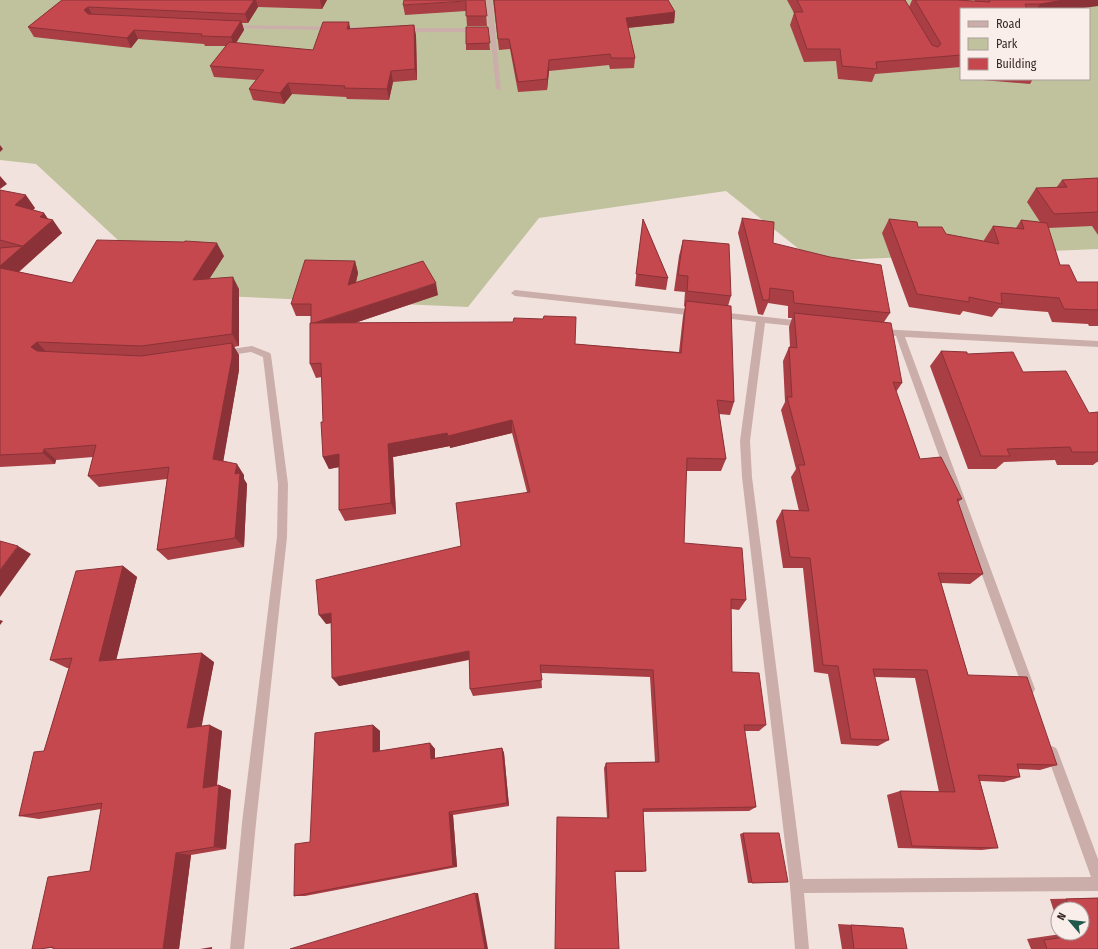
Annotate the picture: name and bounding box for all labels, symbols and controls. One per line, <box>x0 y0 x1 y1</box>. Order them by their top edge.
legend <box>960 8 1090 80</box>
text: Road <box>996 17 1021 31</box>
text: Park <box>996 37 1018 51</box>
text: Building <box>996 57 1037 71</box>
north arrow <box>1050 901 1090 941</box>
text: N <box>1054 911 1069 923</box>

